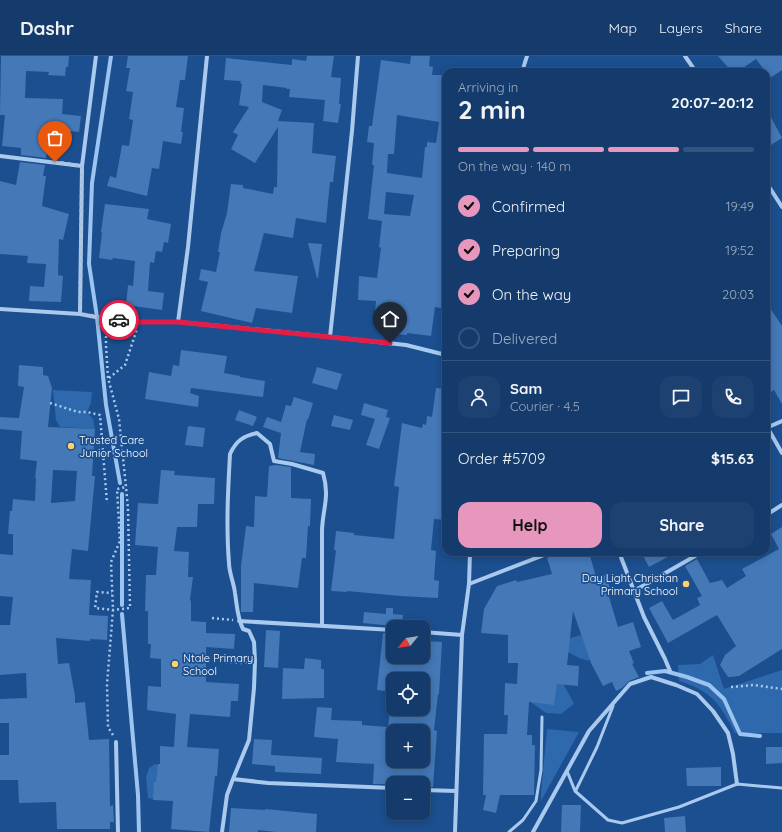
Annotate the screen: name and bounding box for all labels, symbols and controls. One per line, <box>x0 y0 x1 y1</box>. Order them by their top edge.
text: Dashr <box>20 16 74 40</box>
text: Map <box>608 19 637 37</box>
text: Layers <box>659 19 703 37</box>
text: Share <box>725 19 762 37</box>
text: Arriving in <box>458 79 518 95</box>
text: 2 min <box>458 93 526 126</box>
text: 20:07–20:12 <box>671 93 754 112</box>
pin <box>38 121 72 162</box>
icon: bag <box>44 127 66 149</box>
text: On the way · 140 m <box>458 158 571 174</box>
icon: check <box>458 195 480 217</box>
text: Confirmed <box>492 197 565 216</box>
text: 19:49 <box>726 198 754 214</box>
icon: check <box>458 239 480 261</box>
text: Preparing <box>492 241 560 260</box>
text: 19:52 <box>725 242 754 258</box>
icon: check <box>458 283 480 305</box>
text: On the way <box>492 285 571 304</box>
text: 20:03 <box>722 286 754 302</box>
courier <box>99 300 139 340</box>
pin <box>373 302 407 343</box>
icon: home <box>379 308 401 330</box>
icon: car <box>108 309 130 331</box>
text: Delivered <box>492 329 557 348</box>
button: person <box>458 376 500 418</box>
button: chat <box>660 376 702 418</box>
button: phone <box>712 376 754 418</box>
text: Sam <box>510 379 542 398</box>
text: Courier · 4.5 <box>510 398 580 414</box>
place label: Trusted Care Junior School <box>79 433 148 460</box>
marker: Trusted Care Junior School <box>66 441 76 451</box>
text: Order #5709 <box>458 449 545 468</box>
text: $15.63 <box>711 449 754 468</box>
button: Help <box>458 502 602 548</box>
button: Share <box>610 502 754 548</box>
place label: Day Light Christian Primary School <box>582 571 678 598</box>
marker: Day Light Christian Primary School <box>681 579 691 589</box>
north arrow <box>386 620 430 664</box>
map controls <box>386 620 430 820</box>
place label: Ntale Primary School <box>183 651 253 678</box>
marker: Ntale Primary School <box>170 659 180 669</box>
button: locate <box>386 672 430 716</box>
button: + <box>386 724 430 768</box>
button: − <box>386 776 430 820</box>

